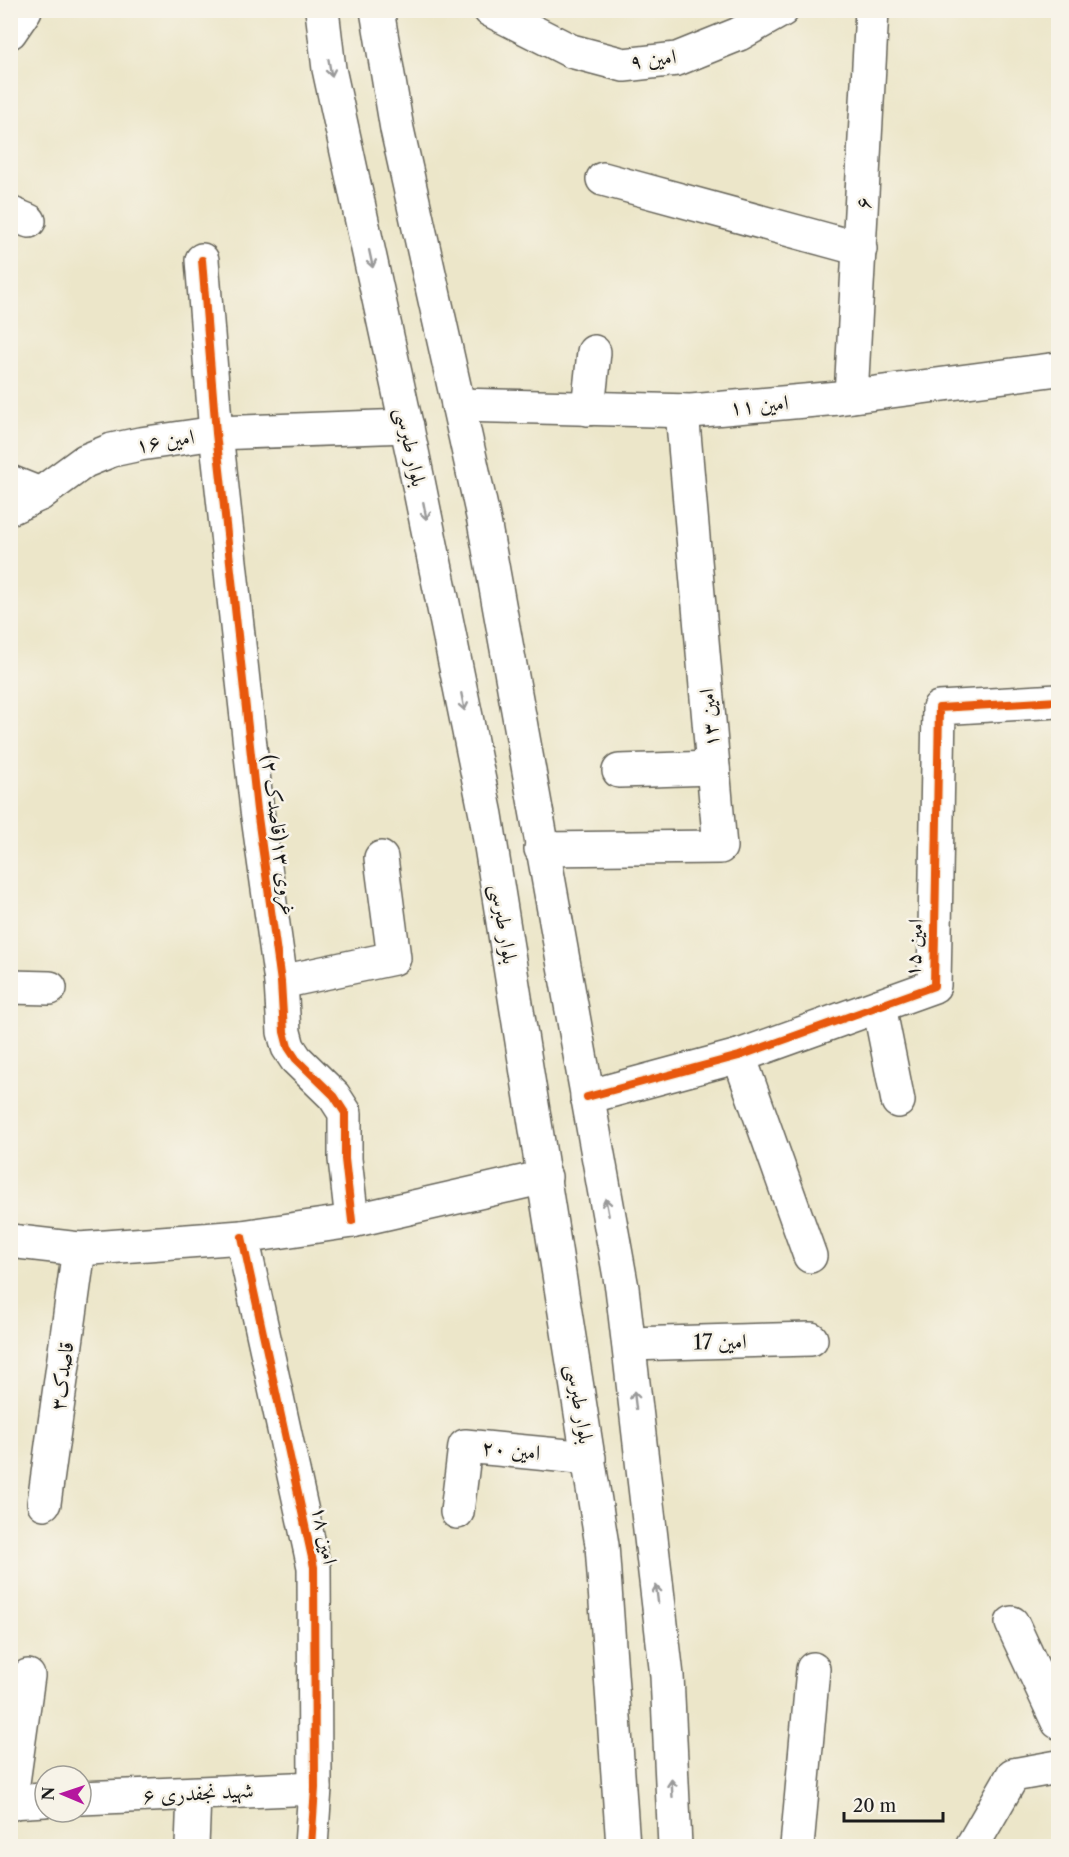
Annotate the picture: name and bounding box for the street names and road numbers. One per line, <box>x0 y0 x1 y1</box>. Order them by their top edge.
street label: امین ۹ <box>628 43 678 74</box>
street label: ۶ <box>850 196 875 210</box>
street label: امین ۱۱ <box>729 389 789 420</box>
street label: بلوار طبرسی <box>388 405 432 490</box>
street label: امین ۱۶ <box>134 424 196 457</box>
street label: امین ۱۳ <box>693 688 724 748</box>
street label: غروی ۱۳(قاصدک ۲) <box>254 753 302 917</box>
street label: بلوار طبرسی <box>483 882 523 966</box>
street label: امین ۱۵ <box>899 918 928 978</box>
street label: امین 17 <box>693 1329 747 1354</box>
street label: قاصدک۳ <box>44 1340 79 1412</box>
street label: بلوار طبرسی <box>559 1362 599 1446</box>
street label: امین ۲۰ <box>480 1434 542 1465</box>
street label: امین ۱۸ <box>308 1504 343 1566</box>
street label: شهید نجفدری ۶ <box>142 1777 254 1810</box>

